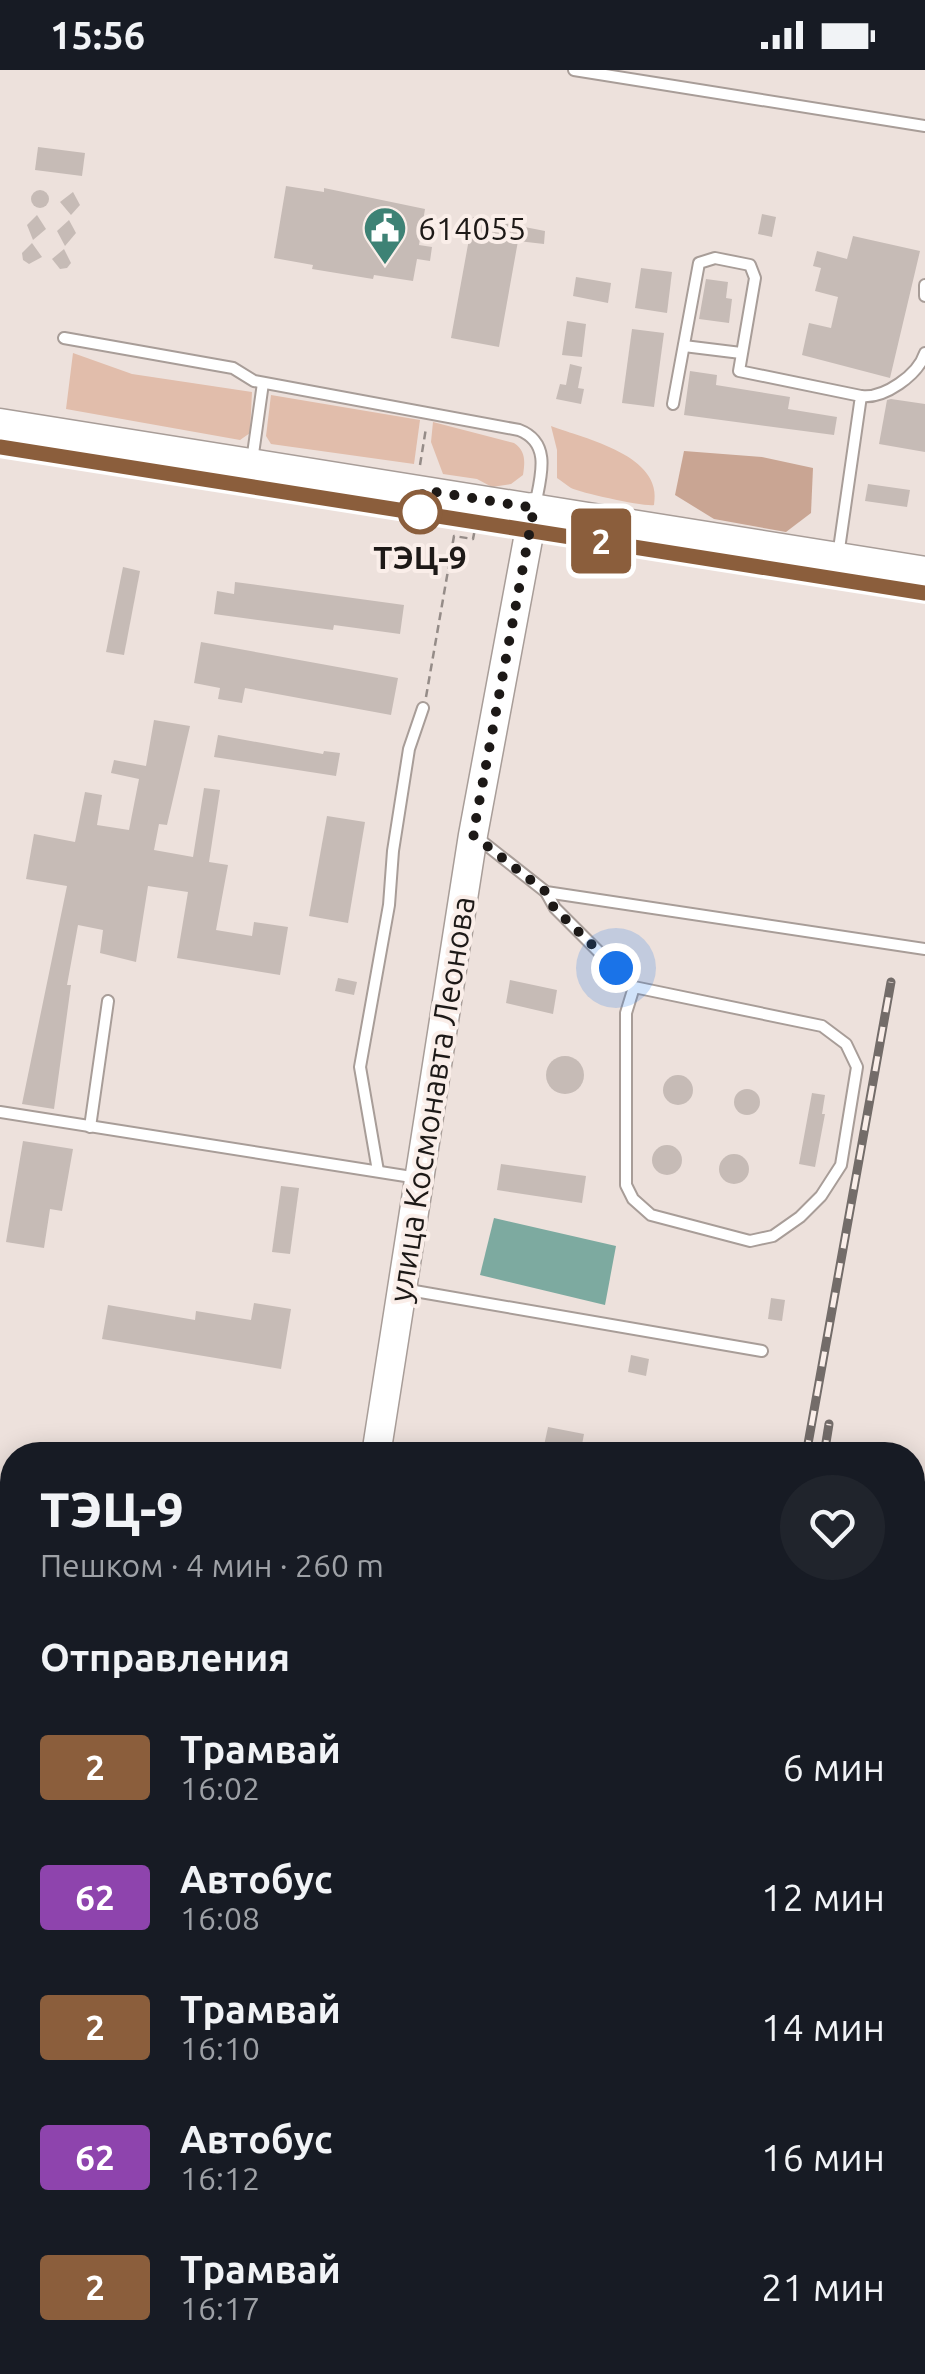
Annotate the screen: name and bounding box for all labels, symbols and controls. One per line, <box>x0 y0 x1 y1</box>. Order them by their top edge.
text: 15:56 <box>50 14 145 56</box>
public building icon: 614055 <box>362 205 408 266</box>
place label: 614055 <box>418 210 526 246</box>
marker: ТЭЦ-9 <box>399 491 441 533</box>
line badge: 2 <box>568 508 634 574</box>
text: 2 <box>591 521 611 561</box>
place label: ТЭЦ-9 <box>373 539 467 575</box>
street label: улица Космонавта Леонова <box>381 893 481 1305</box>
your location <box>591 943 641 993</box>
button: heart <box>780 1475 885 1580</box>
text: ТЭЦ-9 <box>40 1482 183 1536</box>
text: Пешком · 4 мин · 260 m <box>40 1547 384 1583</box>
text: Отправления <box>40 1636 290 1678</box>
text: Трамвай <box>180 1728 341 1770</box>
text: 6 мин <box>783 1746 885 1788</box>
text: 2 <box>85 1747 105 1787</box>
text: 16:02 <box>180 1770 260 1806</box>
text: Автобус <box>180 1858 333 1900</box>
text: 12 мин <box>761 1876 885 1918</box>
text: 62 <box>75 1877 115 1917</box>
text: 16:08 <box>180 1900 260 1936</box>
text: Трамвай <box>180 1988 341 2030</box>
text: 14 мин <box>761 2006 885 2048</box>
text: 2 <box>85 2007 105 2047</box>
text: 16:10 <box>180 2030 260 2066</box>
text: Автобус <box>180 2118 333 2160</box>
text: 16 мин <box>761 2136 885 2178</box>
text: 62 <box>75 2137 115 2177</box>
text: 16:12 <box>180 2160 260 2196</box>
text: Трамвай <box>180 2248 341 2290</box>
text: 21 мин <box>761 2266 885 2308</box>
text: 2 <box>85 2267 105 2307</box>
text: 16:17 <box>180 2290 260 2326</box>

